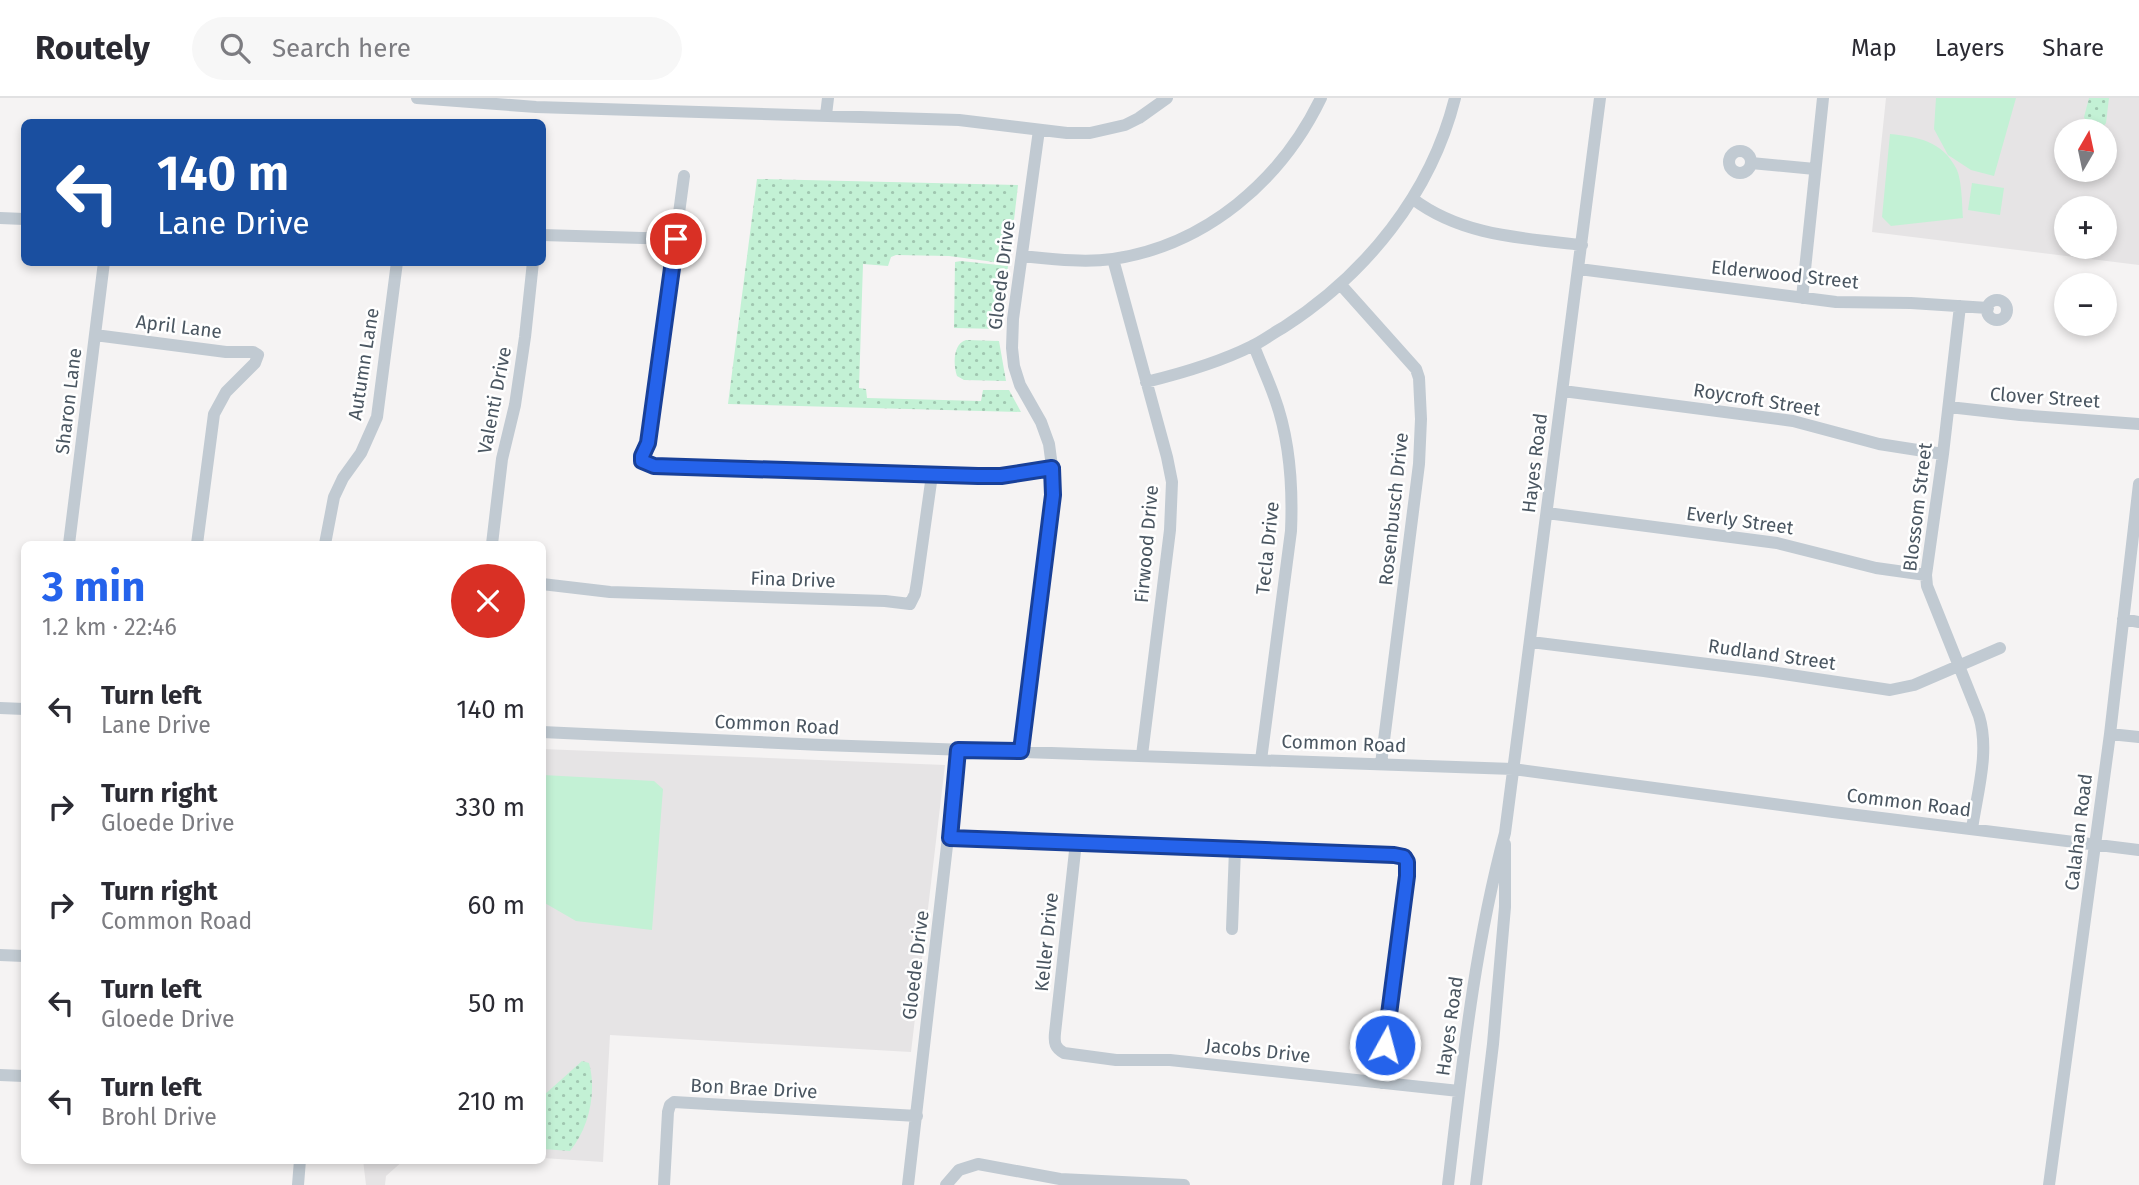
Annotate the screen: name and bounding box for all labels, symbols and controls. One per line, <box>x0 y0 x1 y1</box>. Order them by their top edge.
search box <box>192 17 682 80</box>
text: Routely <box>35 28 150 68</box>
icon: search <box>216 29 254 67</box>
text: Search here <box>272 33 411 64</box>
text: Map <box>1851 34 1897 62</box>
text: Layers <box>1935 34 2004 62</box>
text: Share <box>2042 34 2104 62</box>
north arrow <box>2054 119 2118 182</box>
map controls <box>2054 119 2117 336</box>
text: 140 m <box>157 144 289 203</box>
icon: left <box>42 147 133 238</box>
button: + <box>2054 196 2117 259</box>
text: Lane Drive <box>157 204 310 242</box>
pin <box>646 209 706 269</box>
street label: Gloede Drive <box>983 219 1020 331</box>
icon: arrive <box>657 220 695 258</box>
street label: Elderwood Street <box>1710 255 1860 294</box>
button: − <box>2054 273 2117 336</box>
street label: Autumn Lane <box>343 306 384 422</box>
street label: April Lane <box>135 310 223 343</box>
street label: Valenti Drive <box>473 345 516 456</box>
street label: Sharon Lane <box>51 347 86 456</box>
street label: Roycroft Street <box>1692 378 1822 421</box>
street label: Clover Street <box>1989 382 2101 413</box>
street label: Hayes Road <box>1517 412 1552 514</box>
street label: Rosenbusch Drive <box>1374 431 1413 587</box>
street label: Blossom Street <box>1898 441 1937 573</box>
street label: Firwood Drive <box>1130 484 1163 604</box>
street label: Tecla Drive <box>1251 500 1284 596</box>
street label: Everly Street <box>1685 502 1795 539</box>
text: 3 min <box>42 562 145 612</box>
button: close <box>451 564 525 638</box>
street label: Fina Drive <box>750 567 836 592</box>
text: 1.2 km · 22:46 <box>42 613 177 641</box>
street label: Rudland Street <box>1707 634 1837 675</box>
text: Turn left <box>101 680 202 711</box>
icon: left <box>42 690 80 728</box>
text: 140 m <box>456 694 525 725</box>
street label: Common Road <box>714 710 840 739</box>
text: Lane Drive <box>101 711 211 739</box>
street label: Common Road <box>1281 730 1407 757</box>
street label: Calahan Road <box>2060 772 2097 892</box>
text: Turn right <box>101 778 218 809</box>
street label: Common Road <box>1845 783 1972 822</box>
icon: right <box>42 788 80 826</box>
text: 330 m <box>455 792 525 823</box>
text: Gloede Drive <box>101 809 234 837</box>
text: Turn right <box>101 876 218 907</box>
icon: right <box>42 886 80 924</box>
text: 60 m <box>467 890 525 921</box>
street label: Keller Drive <box>1030 891 1063 993</box>
text: Common Road <box>101 907 252 935</box>
street label: Gloede Drive <box>897 909 934 1021</box>
text: Turn left <box>101 974 202 1005</box>
street label: Hayes Road <box>1431 975 1468 1077</box>
icon: left <box>42 984 80 1022</box>
text: 50 m <box>468 988 525 1019</box>
text: Gloede Drive <box>101 1005 234 1033</box>
position arrow <box>1348 1008 1422 1082</box>
street label: Jacobs Drive <box>1204 1034 1312 1067</box>
text: Turn left <box>101 1072 202 1103</box>
street label: Bon Brae Drive <box>690 1074 818 1103</box>
icon: left <box>42 1082 80 1120</box>
text: 210 m <box>458 1086 525 1117</box>
text: Brohl Drive <box>101 1103 217 1131</box>

